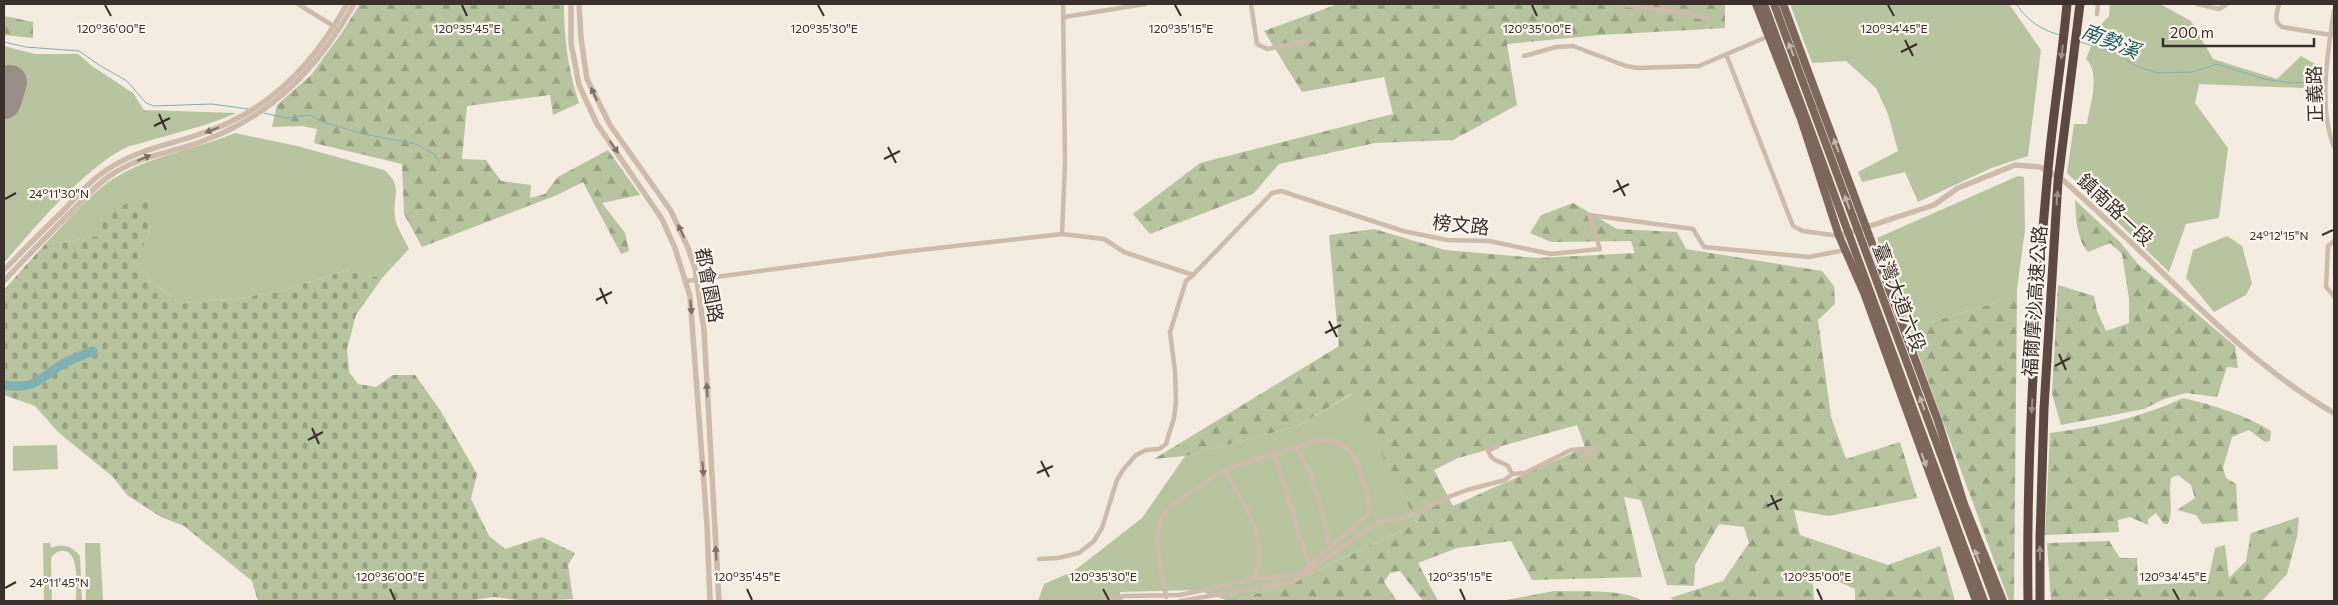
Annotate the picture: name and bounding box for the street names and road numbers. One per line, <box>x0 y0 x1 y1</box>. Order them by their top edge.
street label: 正義路 <box>2302 65 2326 123</box>
street label: 鎮南路一段 <box>2073 168 2159 250</box>
street label: 榜文路 <box>1431 210 1491 238</box>
street label: 福爾摩沙高速公路 <box>2017 224 2051 378</box>
street label: 臺灣大道六段 <box>1869 240 1931 354</box>
street label: 都會園路 <box>691 245 729 325</box>

